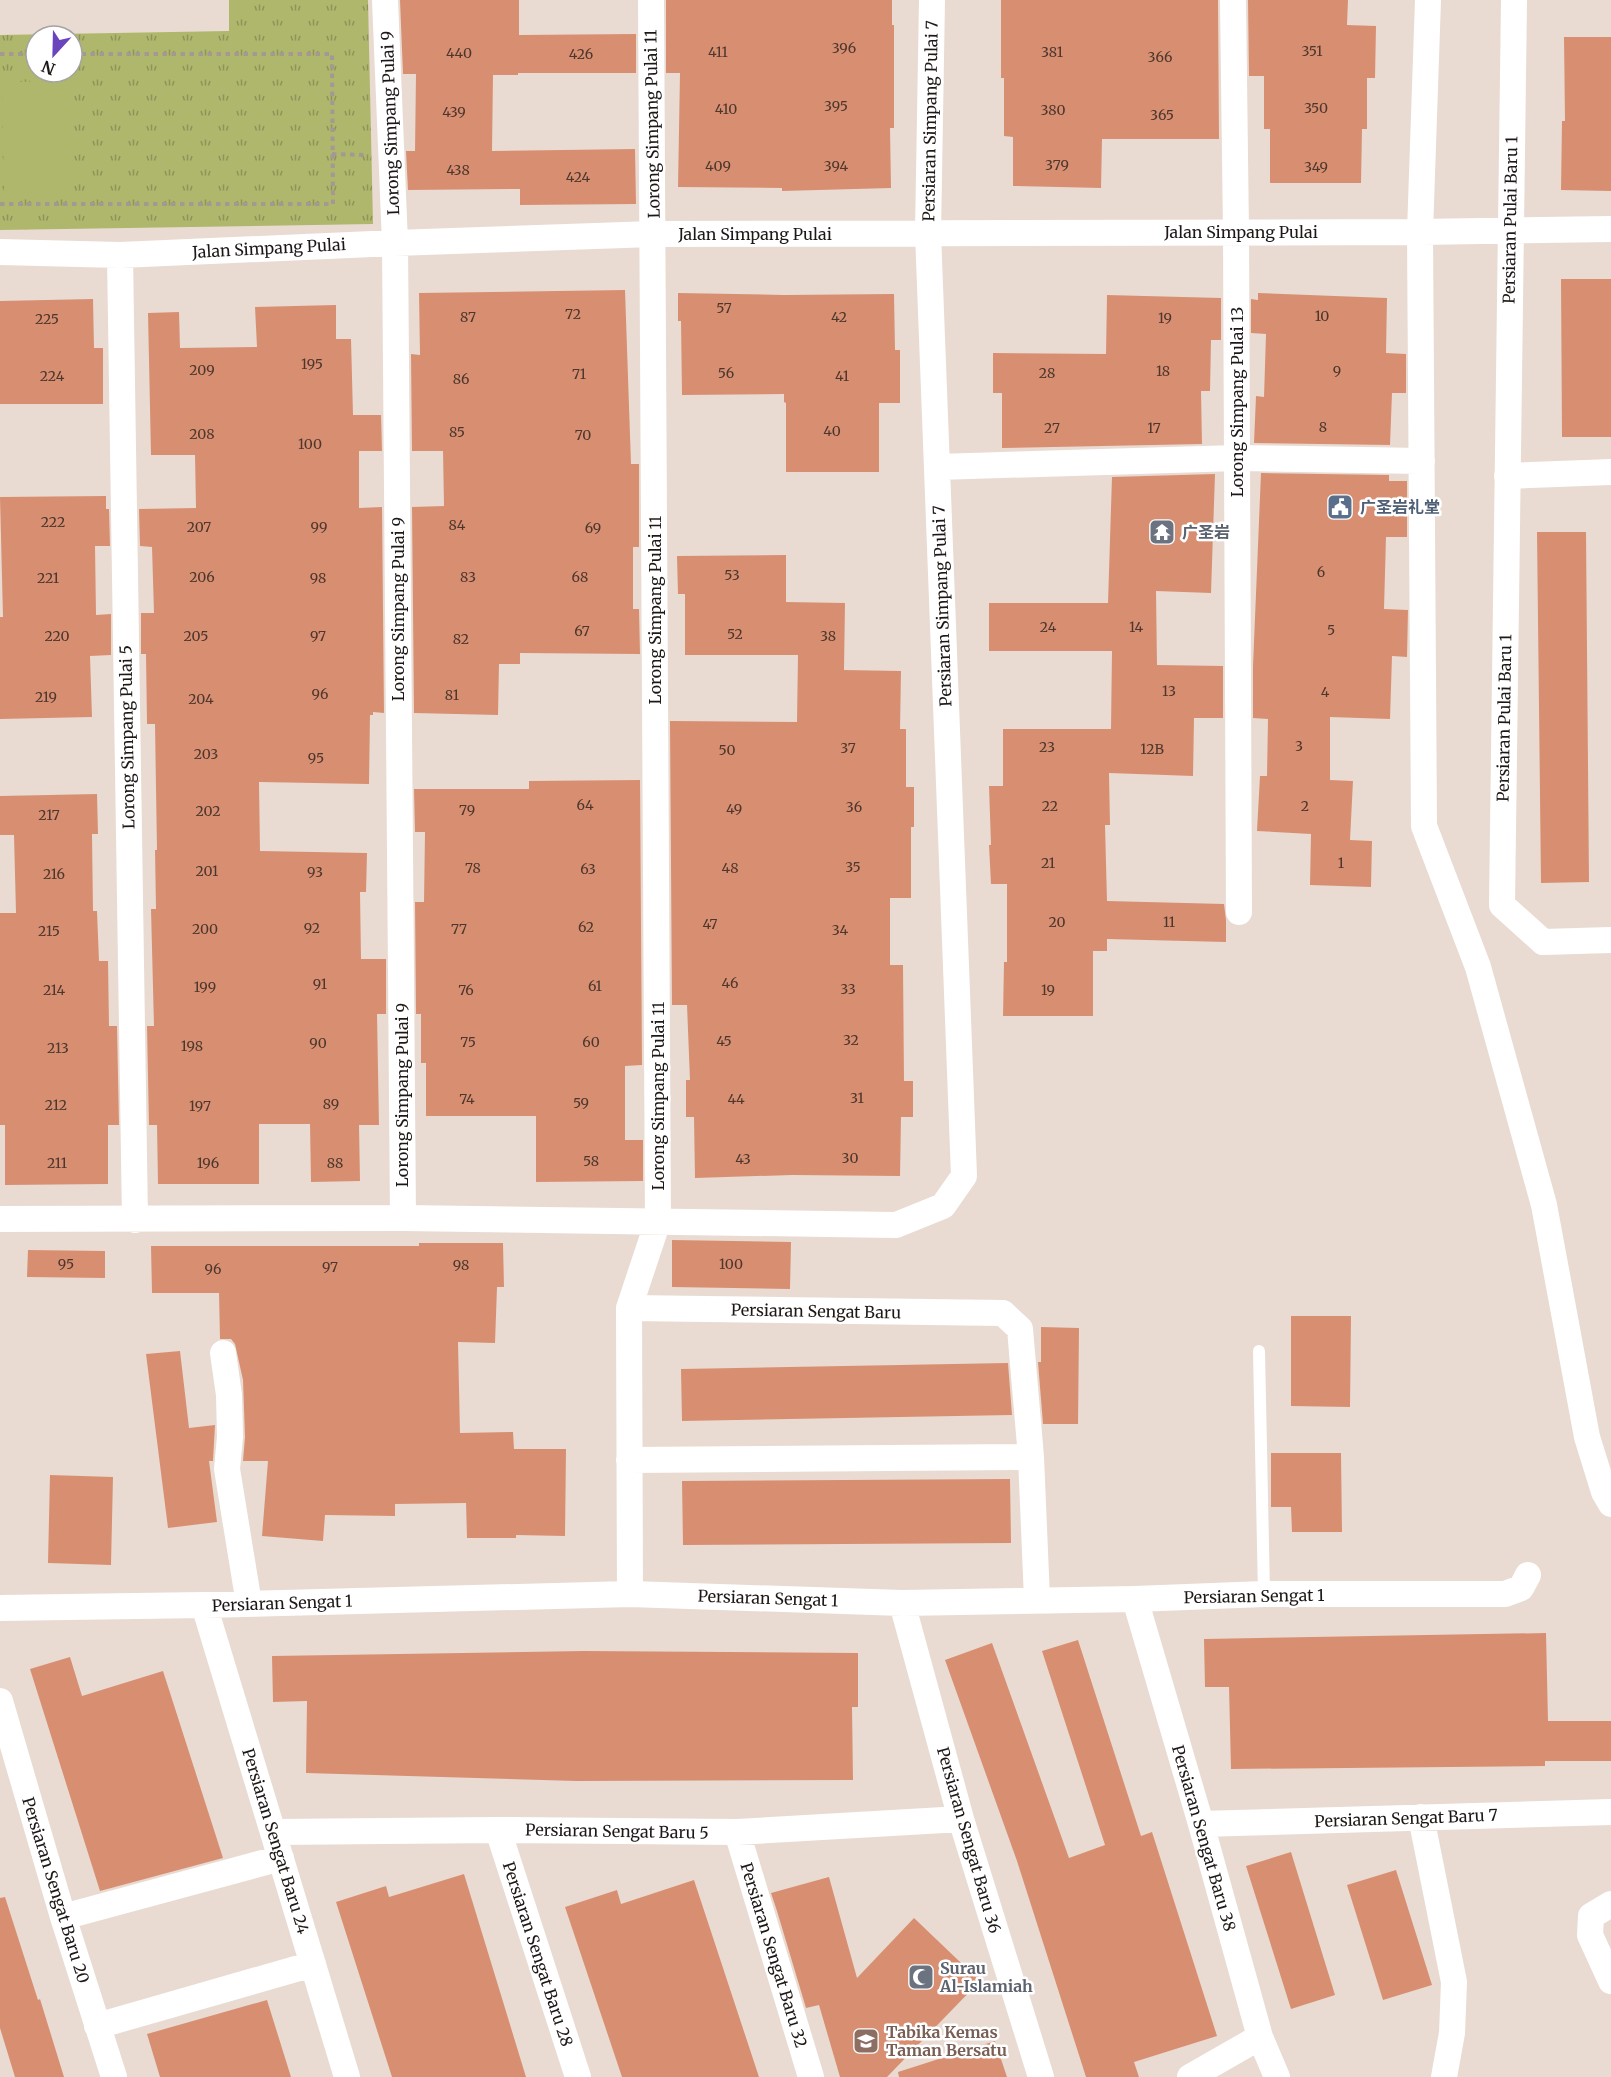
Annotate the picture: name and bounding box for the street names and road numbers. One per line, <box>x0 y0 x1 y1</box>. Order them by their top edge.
street label: Persiaran Simpang Pulai 7 <box>918 20 942 222</box>
street label: Lorong Simpang Pulai 11 <box>640 29 664 219</box>
street label: Lorong Simpang Pulai 9 <box>377 30 403 216</box>
street label: Persiaran Pulai Baru 1 <box>1499 136 1521 304</box>
street label: Jalan Simpang Pulai <box>1163 222 1318 242</box>
street label: Jalan Simpang Pulai <box>677 224 832 244</box>
street label: Jalan Simpang Pulai <box>191 234 346 262</box>
street label: Lorong Simpang Pulai 13 <box>1227 307 1247 497</box>
street label: Persiaran Simpang Pulai 7 <box>928 505 956 707</box>
street label: Lorong Simpang Pulai 11 <box>645 516 665 704</box>
street label: Lorong Simpang Pulai 9 <box>388 517 408 701</box>
street label: Persiaran Pulai Baru 1 <box>1493 634 1515 802</box>
street label: Lorong Simpang Pulai 5 <box>115 645 139 829</box>
street label: Lorong Simpang Pulai 11 <box>648 1002 668 1190</box>
street label: Lorong Simpang Pulai 9 <box>392 1003 412 1187</box>
street label: Persiaran Sengat Baru <box>731 1300 901 1322</box>
street label: Persiaran Sengat 1 <box>1183 1585 1325 1607</box>
street label: Persiaran Sengat 1 <box>697 1586 839 1610</box>
street label: Persiaran Sengat 1 <box>211 1591 353 1615</box>
street label: Persiaran Sengat Baru 38 <box>1168 1743 1240 1933</box>
street label: Persiaran Sengat Baru 36 <box>933 1745 1005 1936</box>
street label: Persiaran Sengat Baru 24 <box>238 1746 314 1936</box>
street label: Persiaran Sengat Baru 20 <box>18 1794 94 1986</box>
street label: Persiaran Sengat Baru 7 <box>1314 1805 1498 1831</box>
street label: Persiaran Sengat Baru 5 <box>525 1819 709 1843</box>
street label: Persiaran Sengat Baru 28 <box>499 1859 577 2049</box>
street label: Persiaran Sengat Baru 32 <box>736 1860 812 2050</box>

